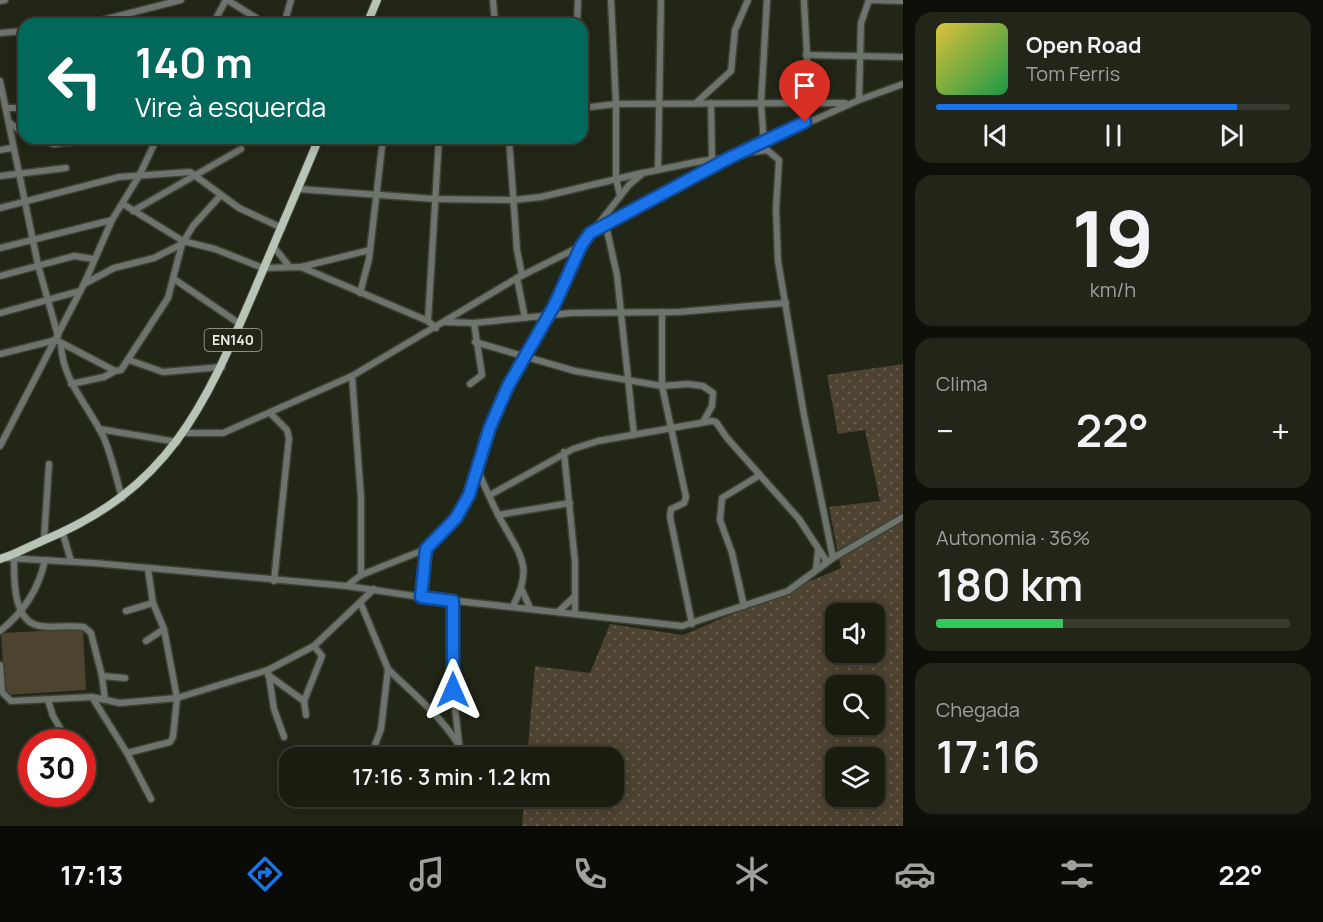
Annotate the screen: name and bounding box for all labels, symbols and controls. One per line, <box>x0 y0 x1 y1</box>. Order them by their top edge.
text: Open Road <box>1026 30 1141 60</box>
text: 140 m <box>135 33 253 91</box>
icon: left <box>36 42 114 120</box>
pin <box>779 60 830 122</box>
text: Tom Ferris <box>1026 60 1120 87</box>
icon: arrive <box>788 69 821 102</box>
text: Vire à esquerda <box>135 88 326 125</box>
icon: previous <box>979 119 1012 152</box>
icon: pause <box>1097 119 1130 152</box>
icon: next <box>1215 119 1248 152</box>
text: 19 <box>1072 184 1154 290</box>
text: km/h <box>1090 276 1136 303</box>
road number: EN140 <box>204 329 262 351</box>
text: Clima <box>936 370 988 397</box>
text: 22° <box>1076 399 1149 461</box>
text: − <box>936 408 954 453</box>
text: + <box>1271 408 1290 453</box>
text: Autonomia · 36% <box>936 524 1090 551</box>
text: 180 km <box>936 553 1083 615</box>
map controls <box>825 603 885 807</box>
button: sound <box>825 603 885 663</box>
position arrow <box>421 658 485 722</box>
button: search <box>825 675 885 735</box>
text: Chegada <box>936 696 1020 723</box>
text: 17:16 <box>936 725 1040 787</box>
speed limit sign: 30 <box>18 729 96 807</box>
button: layers <box>825 747 885 807</box>
text: 17:16 · 3 min · 1.2 km <box>352 762 551 792</box>
icon: directions <box>244 853 286 895</box>
icon: music <box>406 853 448 895</box>
icon: phone <box>569 853 611 895</box>
icon: climate <box>731 853 773 895</box>
icon: car <box>894 853 936 895</box>
icon: filters <box>1056 853 1098 895</box>
text: 17:13 <box>60 856 123 893</box>
text: 22° <box>1218 856 1263 893</box>

